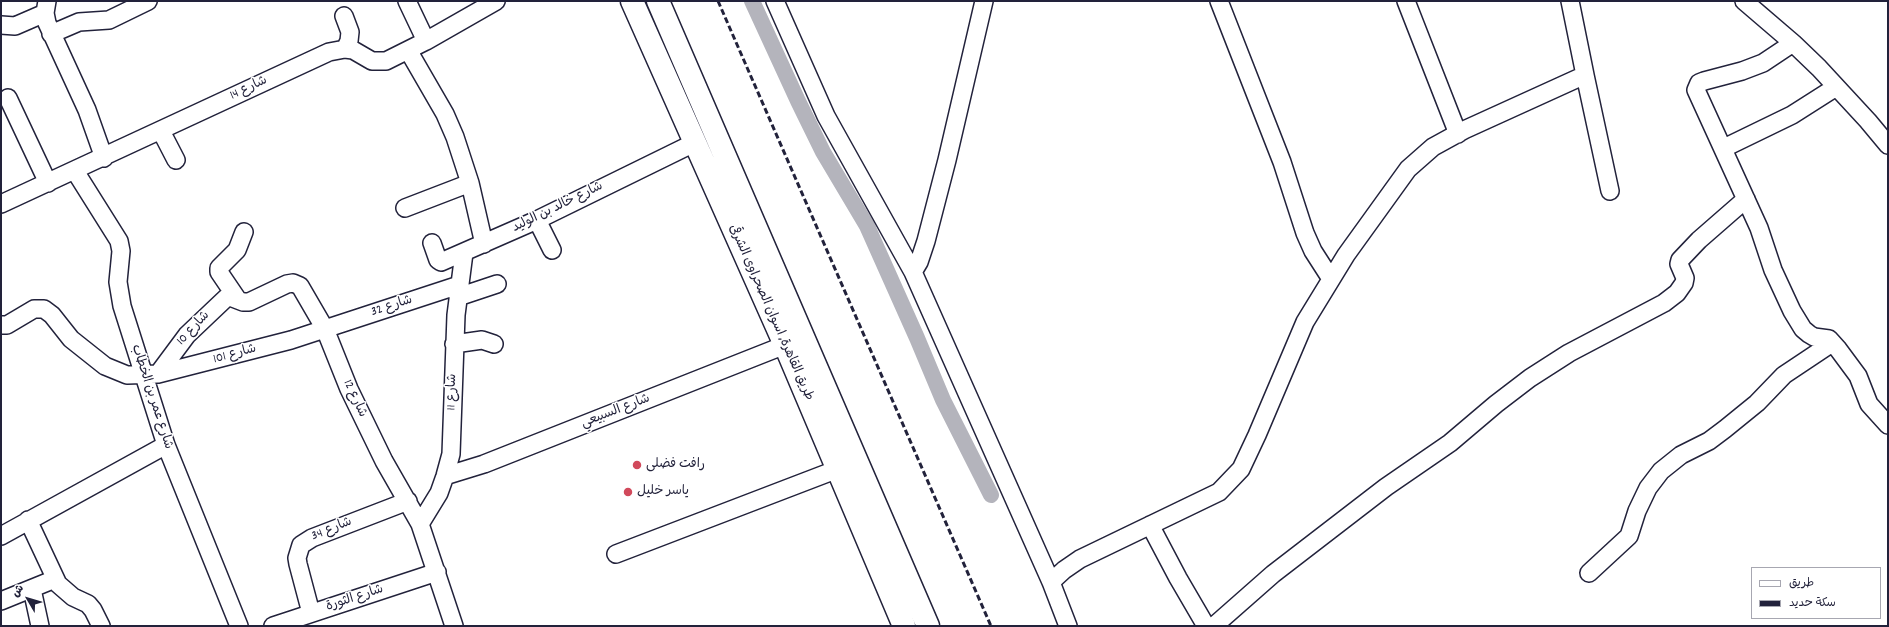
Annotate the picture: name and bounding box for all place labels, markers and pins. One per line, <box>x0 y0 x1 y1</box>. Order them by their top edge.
place label: رافت فضلى <box>646 457 705 473</box>
marker: رافت فضلى <box>631 459 643 471</box>
place label: ياسر خليل <box>637 484 689 500</box>
marker: ياسر خليل <box>622 486 634 498</box>

